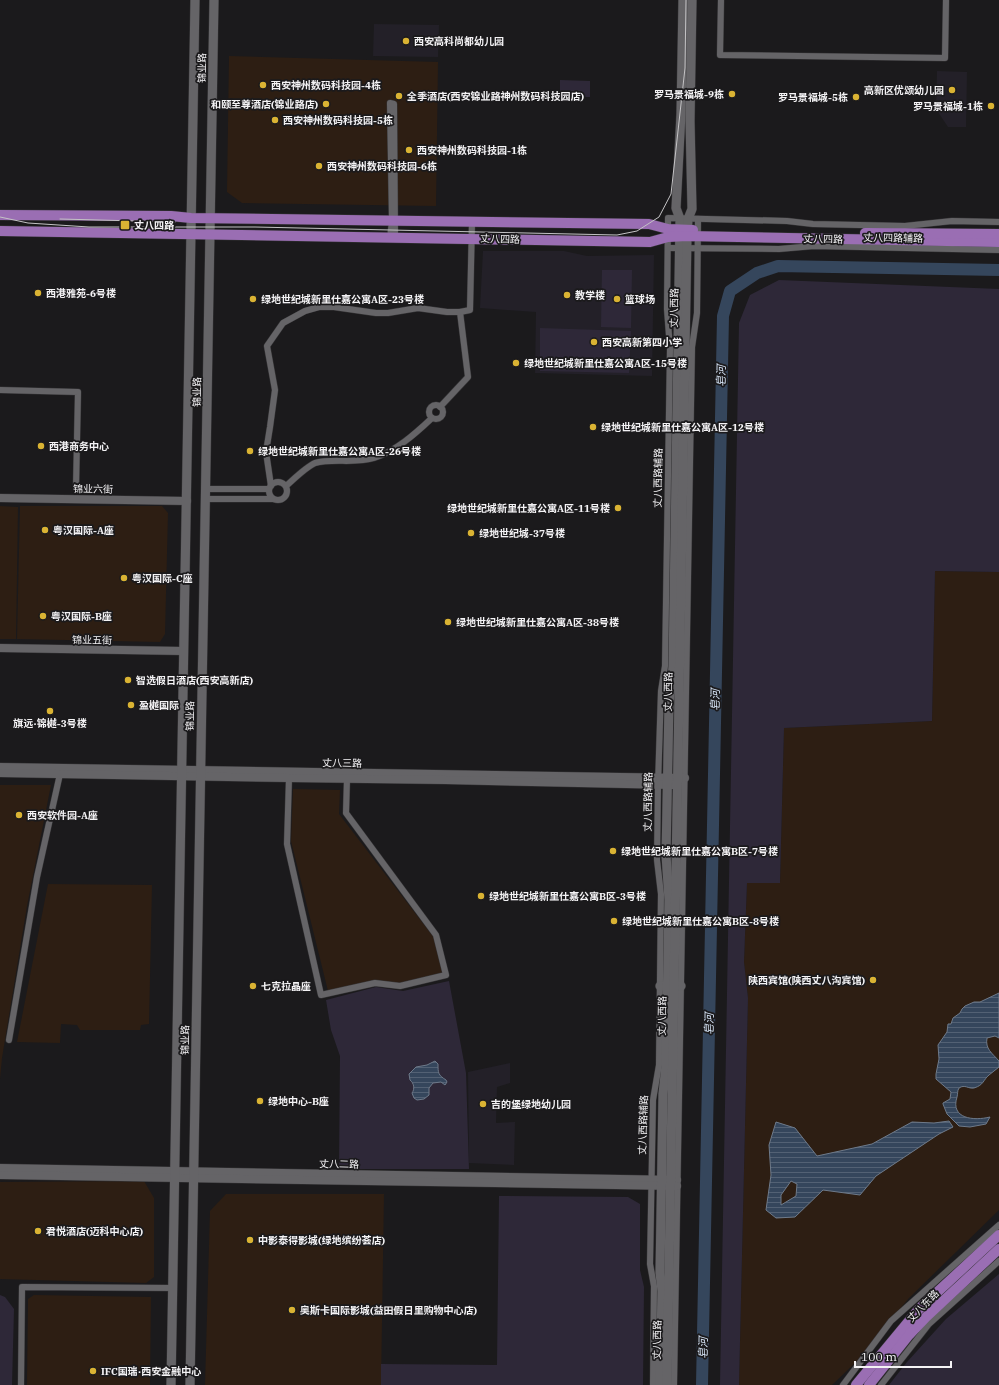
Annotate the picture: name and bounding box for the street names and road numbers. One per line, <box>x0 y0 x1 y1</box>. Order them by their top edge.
street label: 锦业路 <box>195 53 209 83</box>
street label: 丈八四路辅路 <box>863 231 923 245</box>
street label: 丈八四路 <box>480 232 520 246</box>
street label: 丈八四路 <box>803 232 843 246</box>
street label: 丈八西路 <box>667 288 681 328</box>
street label: 锦业路 <box>190 377 204 407</box>
street label: 丈八西路辅路 <box>651 448 665 508</box>
street label: 锦业六街 <box>73 482 113 496</box>
street label: 锦业五街 <box>72 633 112 647</box>
street label: 丈八西路 <box>661 672 675 712</box>
street label: 锦业路 <box>183 701 197 731</box>
street label: 丈八三路 <box>322 756 362 770</box>
street label: 丈八西路辅路 <box>641 772 655 832</box>
street label: 丈八西路 <box>655 996 669 1036</box>
street label: 锦业路 <box>178 1025 192 1055</box>
street label: 丈八西路辅路 <box>635 1095 651 1155</box>
street label: 丈八二路 <box>319 1157 359 1171</box>
street label: 丈八东路 <box>904 1287 942 1325</box>
street label: 丈八西路 <box>650 1320 664 1360</box>

